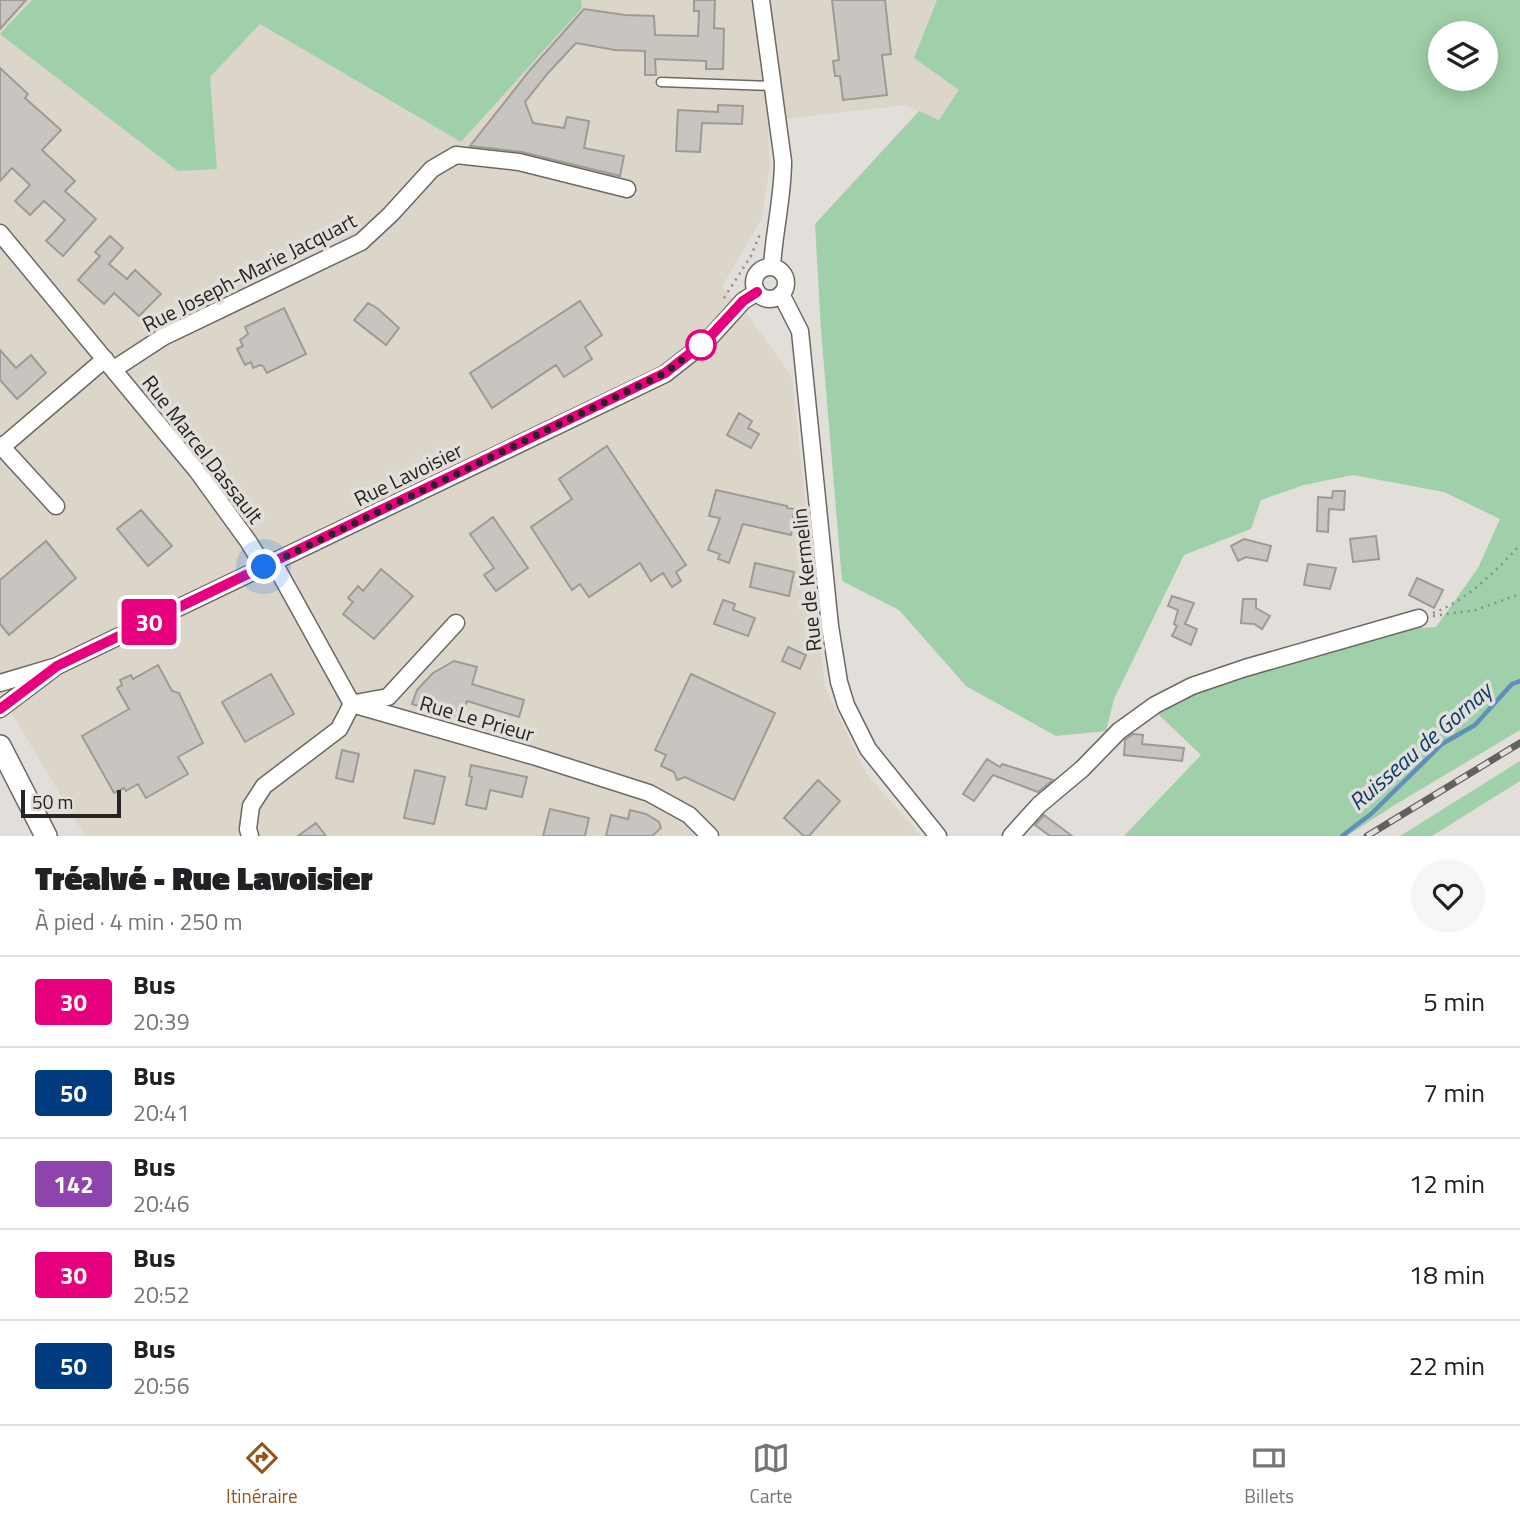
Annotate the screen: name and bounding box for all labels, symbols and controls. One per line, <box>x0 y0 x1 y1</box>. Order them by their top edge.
map controls <box>1428 21 1498 91</box>
button: layers <box>1428 21 1498 91</box>
street label: Rue Joseph-Marie Jacquart <box>136 204 362 340</box>
unlabelled marker <box>686 330 716 360</box>
street label: Rue Marcel Dassault <box>135 368 272 531</box>
street label: Rue Lavoisier <box>348 434 468 514</box>
street label: Rue de Kermelin <box>783 507 829 653</box>
your location <box>246 549 281 584</box>
line badge: 30 <box>118 599 180 645</box>
text: 30 <box>136 604 162 640</box>
water label: Ruisseau de Gornay <box>1341 672 1501 818</box>
street label: Rue Le Prieur <box>416 686 538 750</box>
scale bar <box>21 787 121 819</box>
text: 50 m <box>32 787 73 816</box>
text: Tréalvé - Rue Lavoisier <box>35 853 373 903</box>
button: heart <box>1411 859 1485 933</box>
text: À pied · 4 min · 250 m <box>35 904 242 939</box>
text: Bus <box>133 965 175 1004</box>
text: 5 min <box>1423 982 1485 1021</box>
text: 30 <box>60 984 87 1020</box>
text: 20:39 <box>133 1004 190 1039</box>
text: Bus <box>133 1056 175 1095</box>
text: 7 min <box>1423 1073 1485 1112</box>
text: 50 <box>60 1075 87 1111</box>
text: 20:41 <box>133 1095 190 1130</box>
text: Bus <box>133 1147 175 1186</box>
text: 12 min <box>1409 1164 1485 1203</box>
text: 142 <box>53 1166 94 1202</box>
text: 20:46 <box>133 1186 190 1221</box>
text: Bus <box>133 1238 175 1277</box>
text: 18 min <box>1409 1255 1485 1294</box>
text: 30 <box>60 1257 87 1293</box>
text: 20:52 <box>133 1277 190 1312</box>
text: Bus <box>133 1329 175 1368</box>
text: 22 min <box>1409 1346 1485 1385</box>
text: 50 <box>60 1348 87 1384</box>
text: 20:56 <box>133 1368 190 1403</box>
tab: Itinéraire <box>226 1439 298 1510</box>
tab: Carte <box>750 1439 792 1510</box>
tab: Billets <box>1244 1439 1294 1510</box>

